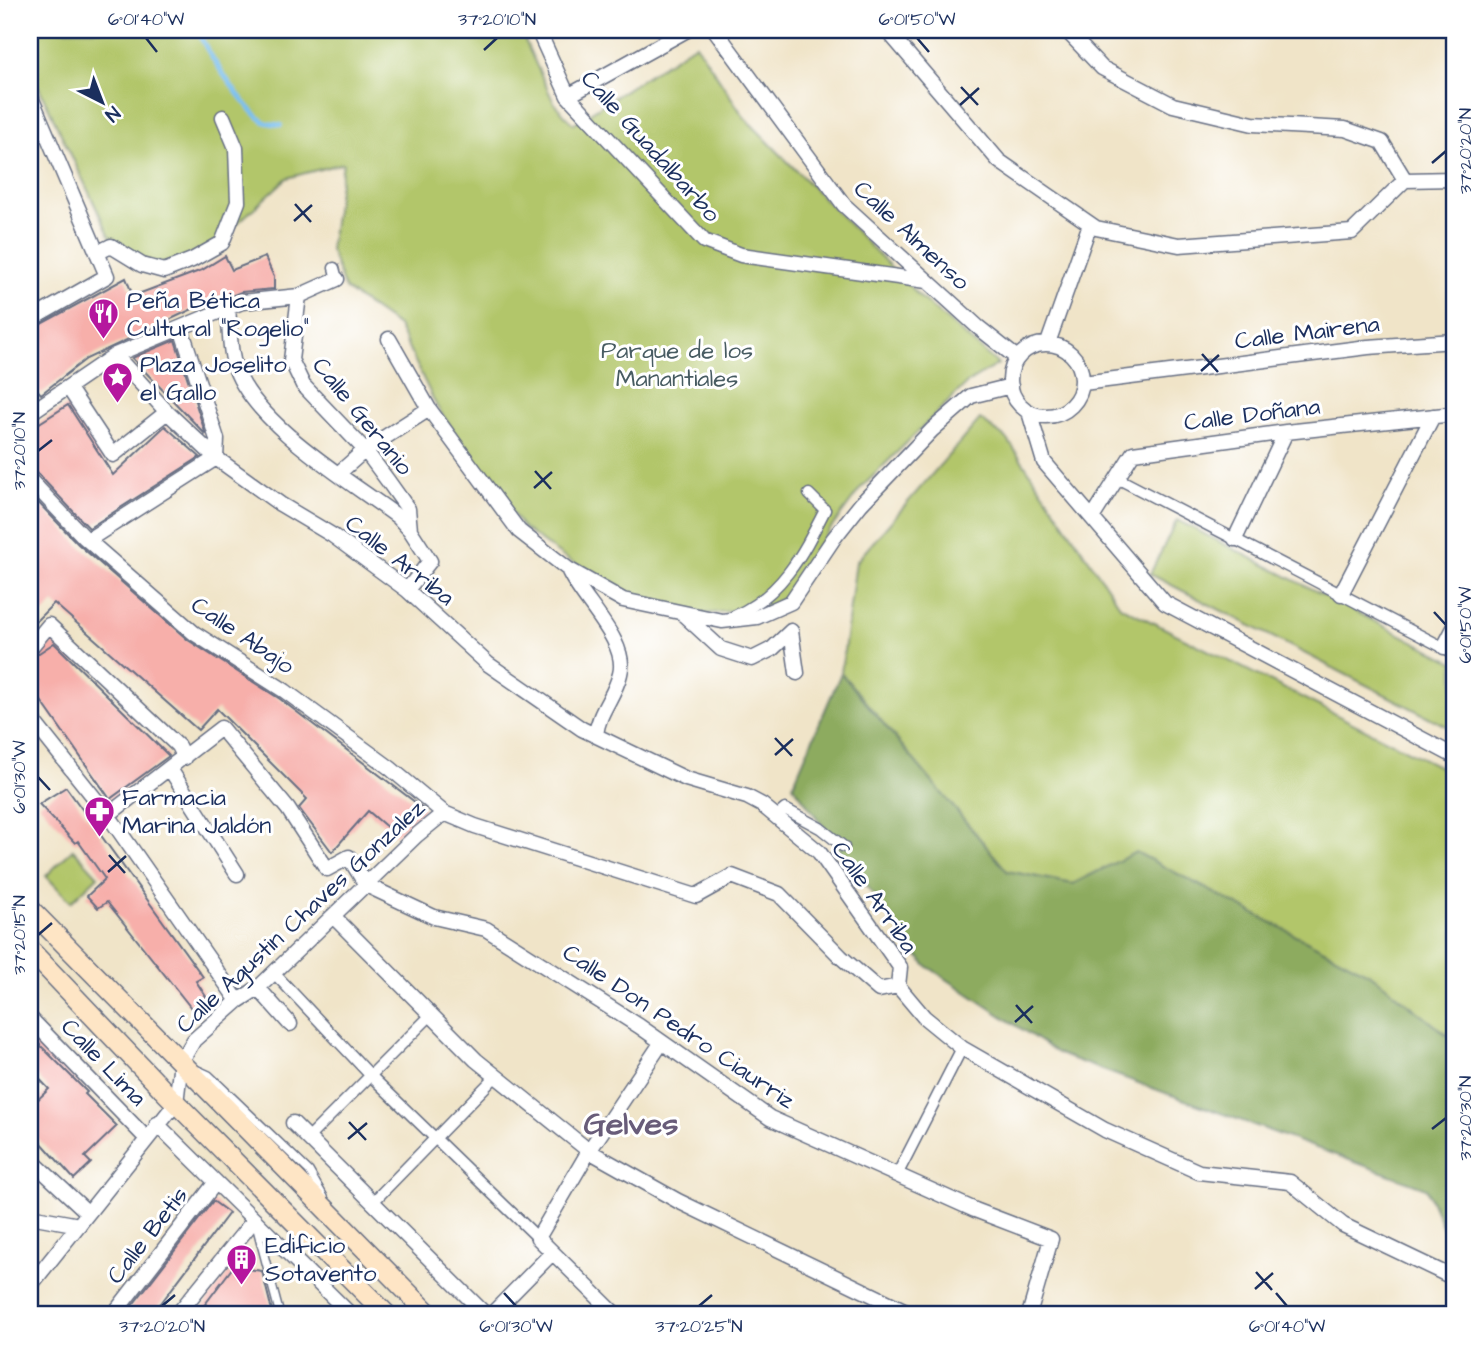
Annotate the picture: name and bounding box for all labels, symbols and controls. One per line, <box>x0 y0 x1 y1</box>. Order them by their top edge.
text: 6°01'40"W <box>108 7 184 32</box>
text: 37°20'10"N <box>458 7 536 32</box>
text: 6°01'50"W <box>878 7 956 32</box>
street label: Calle Guadalbarbo <box>573 63 728 231</box>
north arrow <box>66 66 136 136</box>
text: N <box>99 99 126 128</box>
text: 37°20'20"N <box>1453 108 1478 194</box>
street label: Calle Almenso <box>846 173 977 299</box>
place label: Peña Bética Cultural "Rogelio" <box>127 284 309 347</box>
restaurant icon: Peña Bética Cultural "Rogelio" <box>87 297 121 341</box>
street label: Calle Mairena <box>1233 307 1381 359</box>
park label: Parque de los Manantiales <box>601 334 753 396</box>
place label: Plaza Joselito el Gallo <box>140 348 287 410</box>
street label: Calle Geranio <box>304 350 421 483</box>
place icon: Plaza Joselito el Gallo <box>100 361 134 405</box>
street label: Calle Doñana <box>1182 390 1322 440</box>
text: 37°20'10"N <box>7 412 32 490</box>
street label: Calle Arriba <box>337 507 461 614</box>
text: 6°01'50"W <box>1453 586 1478 664</box>
street label: Calle Abajo <box>184 589 301 683</box>
text: 6°01'30"W <box>7 740 32 814</box>
place label: Farmacia Marina Jaldón <box>122 781 271 843</box>
street label: Calle Agustin Chaves Gonzalez <box>169 792 433 1042</box>
pharmacy icon: Farmacia Marina Jaldón <box>82 794 116 838</box>
street label: Calle Arriba <box>823 834 926 961</box>
text: 37°20'15"N <box>7 895 32 975</box>
street label: Calle Don Pedro Ciaurriz <box>555 936 802 1118</box>
street label: Calle Lima <box>53 1011 154 1114</box>
text: 37°20'30"N <box>1453 1076 1478 1160</box>
district label: Gelves <box>584 1102 678 1147</box>
street label: Calle Betis <box>99 1180 197 1291</box>
place label: Edificio Sotavento <box>265 1229 377 1291</box>
building icon: Edificio Sotavento <box>225 1242 259 1286</box>
text: 37°20'20"N <box>119 1314 205 1339</box>
text: 6°01'30"W <box>479 1314 553 1339</box>
text: 37°20'25"N <box>655 1314 743 1339</box>
text: 6°01'40"W <box>1249 1314 1325 1339</box>

